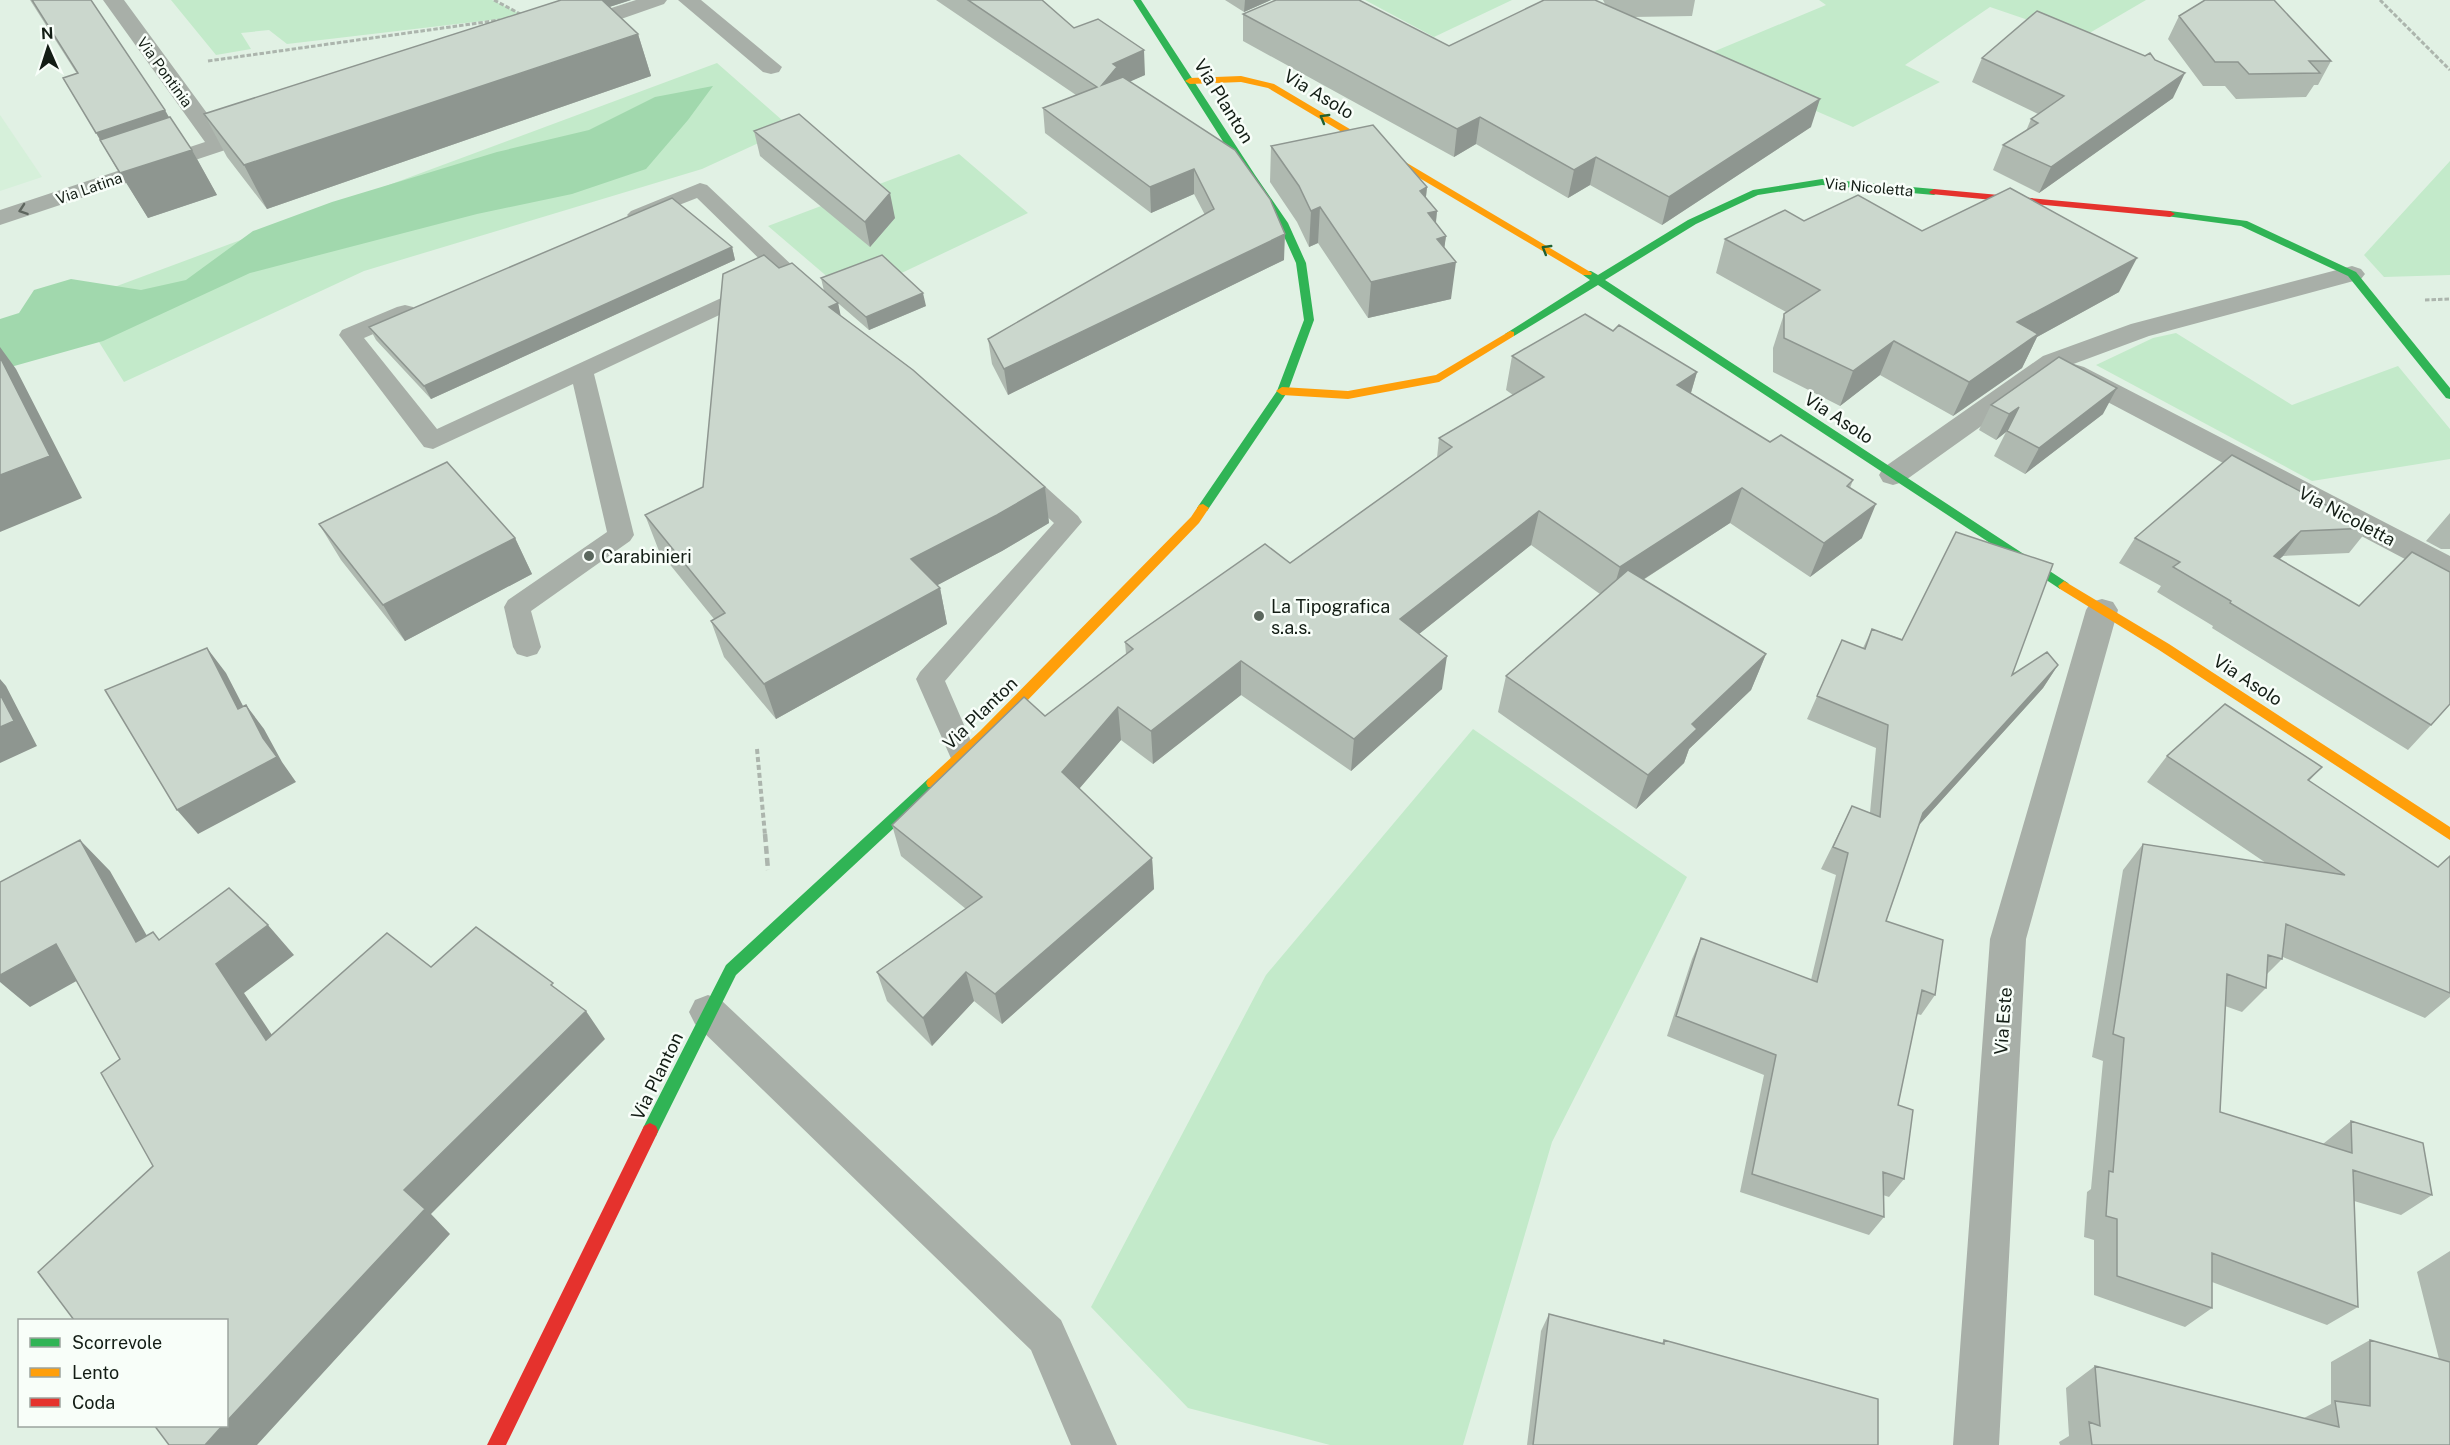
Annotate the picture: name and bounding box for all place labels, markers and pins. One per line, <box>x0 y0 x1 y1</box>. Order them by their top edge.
place label: Carabinieri <box>601 546 692 567</box>
marker: Carabinieri <box>582 549 596 563</box>
place label: La Tipografica s.a.s. <box>1271 596 1390 638</box>
marker: La Tipografica s.a.s. <box>1252 609 1266 623</box>

